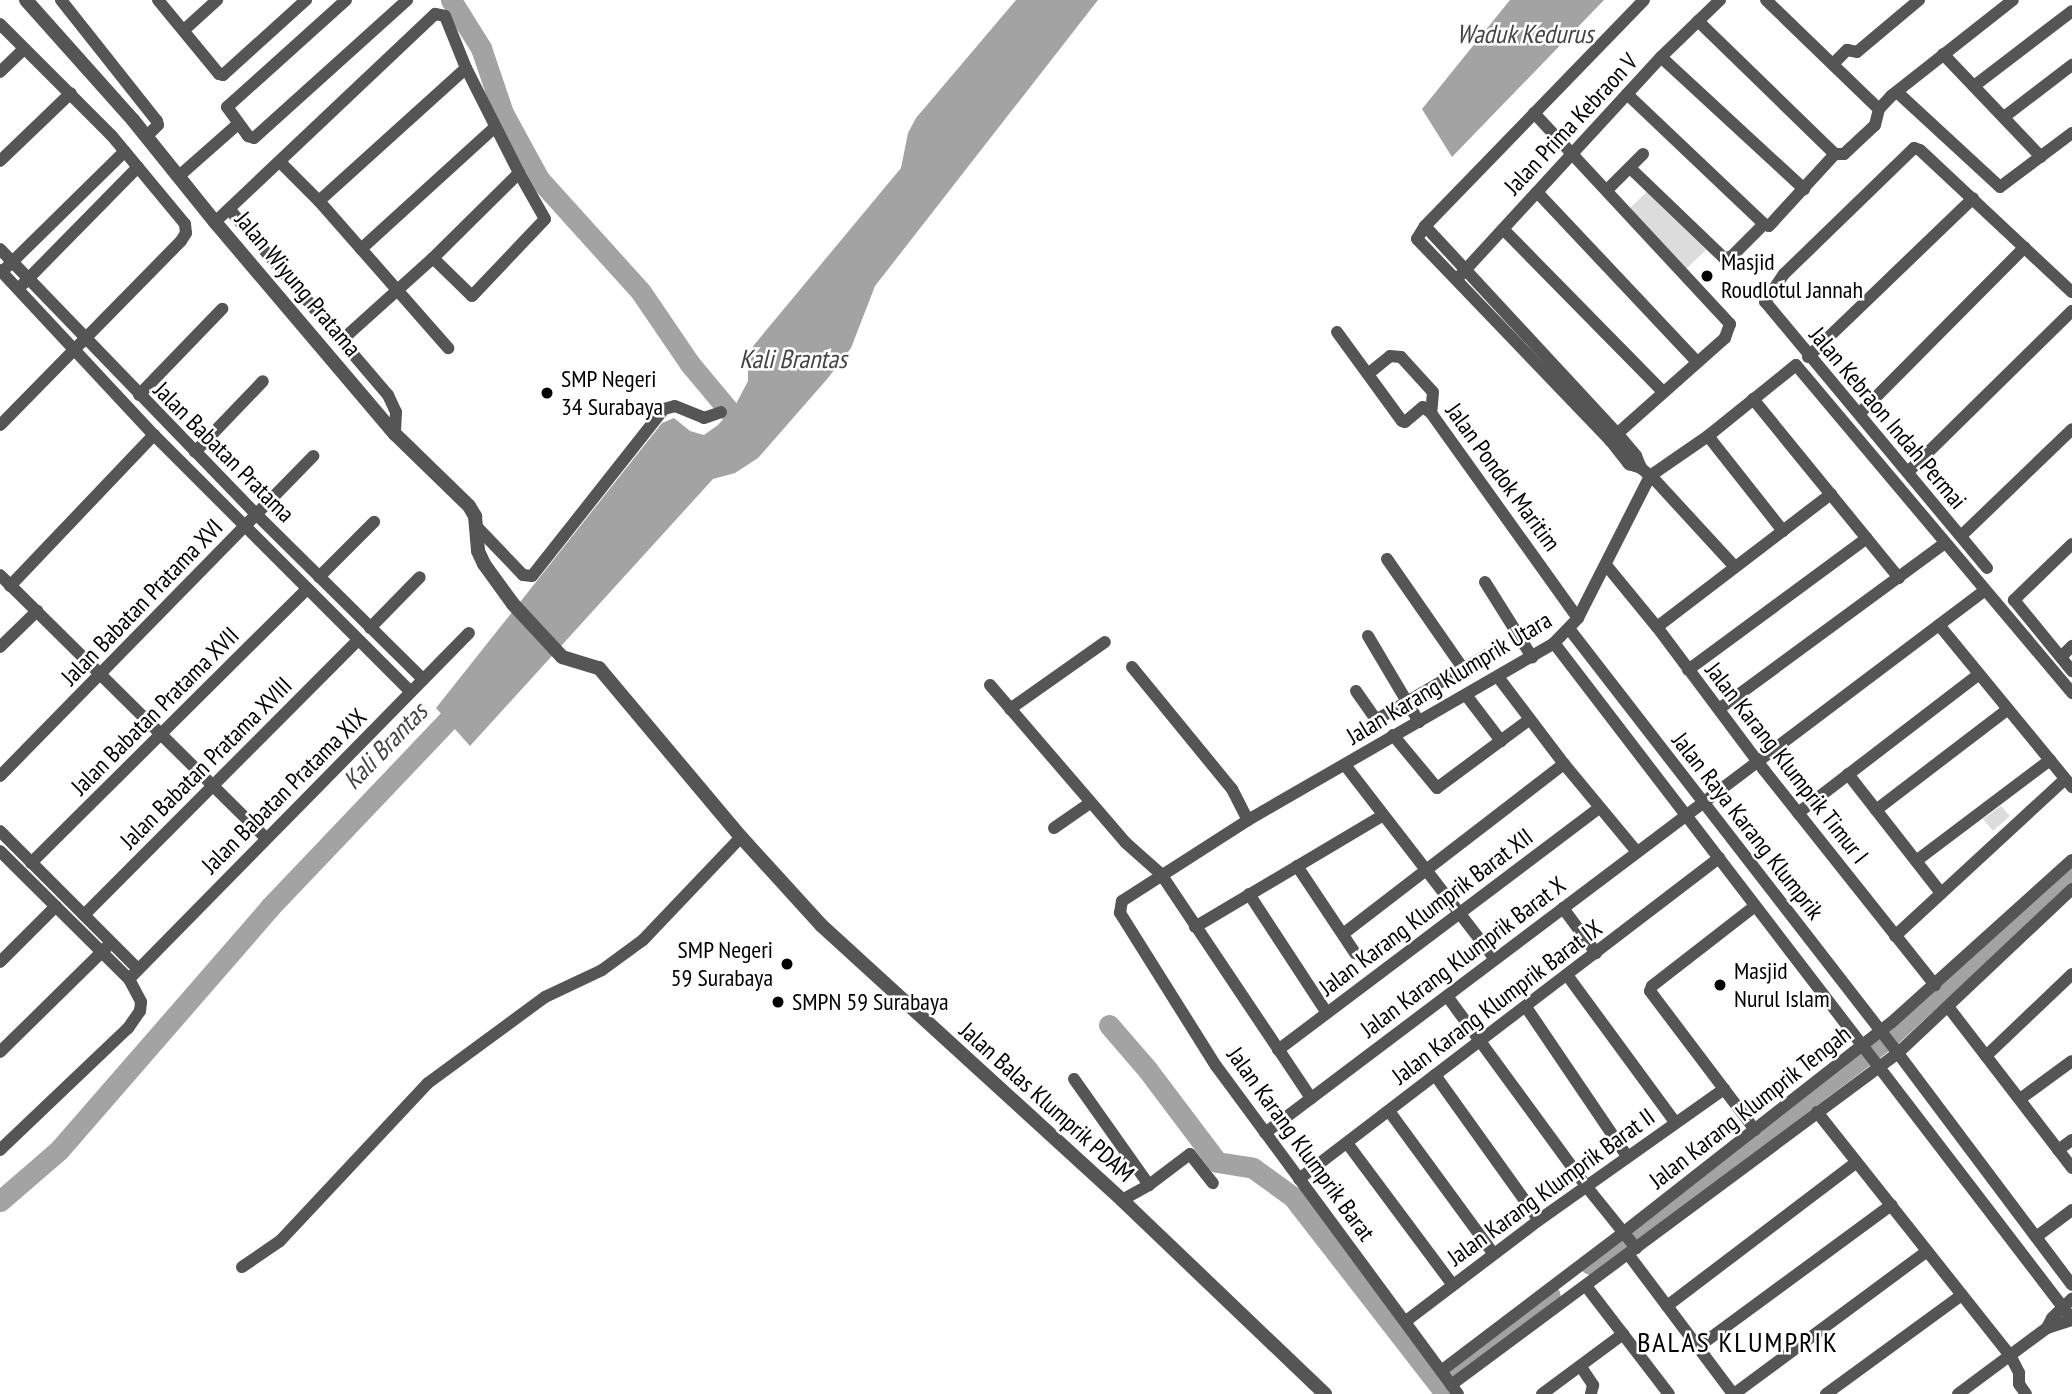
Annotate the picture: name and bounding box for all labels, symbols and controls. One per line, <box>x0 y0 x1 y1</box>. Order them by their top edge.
water label: Waduk Kedurus <box>1456 18 1594 50</box>
street label: Jalan Prima Kebraon V <box>1498 47 1644 201</box>
street label: Jalan Wiyung Pratama <box>229 206 367 362</box>
place label: Masjid Roudlotul Jannah <box>1721 248 1863 304</box>
marker: Masjid Roudlotul Jannah <box>1699 268 1715 284</box>
street label: Jalan Kebraon Indah Permai <box>1804 321 1972 515</box>
water label: Kali Brantas <box>739 343 847 375</box>
place label: SMP Negeri 34 Surabaya <box>561 365 663 421</box>
street label: Jalan Babatan Pratama <box>148 376 300 528</box>
marker: SMP Negeri 34 Surabaya <box>539 385 555 401</box>
street label: Jalan Pondok Maritim <box>1439 397 1567 557</box>
street label: Jalan Babatan Pratama XVI <box>55 513 229 691</box>
street label: Jalan Karang Klumprik Utara <box>1341 605 1557 751</box>
street label: Jalan Babatan Pratama XVII <box>65 621 245 801</box>
street label: Jalan Karang Klumprik Timur I <box>1699 656 1875 870</box>
street label: Jalan Babatan Pratama XVIII <box>114 671 298 855</box>
water label: Kali Brantas <box>336 697 434 795</box>
street label: Jalan Babatan Pratama XIX <box>196 703 372 879</box>
street label: Jalan Raya Karang Klumprik <box>1666 727 1830 925</box>
street label: Jalan Karang Klumprik Barat XII <box>1313 822 1539 1002</box>
street label: Jalan Karang Klumprik Barat X <box>1354 870 1572 1044</box>
street label: Jalan Karang Klumprik Barat IX <box>1386 914 1608 1090</box>
place label: SMP Negeri 59 Surabaya <box>671 936 773 992</box>
marker: SMP Negeri 59 Surabaya <box>779 956 795 972</box>
place label: Masjid Nurul Islam <box>1734 957 1830 1013</box>
marker: Masjid Nurul Islam <box>1712 977 1728 993</box>
place label: SMPN 59 Surabaya <box>792 988 949 1016</box>
marker: SMPN 59 Surabaya <box>770 994 786 1010</box>
street label: Jalan Balas Klumprik PDAM <box>954 1016 1140 1188</box>
street label: Jalan Karang Klumprik Tengah <box>1643 1019 1857 1195</box>
street label: Jalan Karang Klumprik Barat <box>1221 1041 1381 1247</box>
street label: Jalan Karang Klumprik Barat II <box>1442 1102 1660 1272</box>
district label: BALAS KLUMPRIK <box>1639 1325 1837 1359</box>

